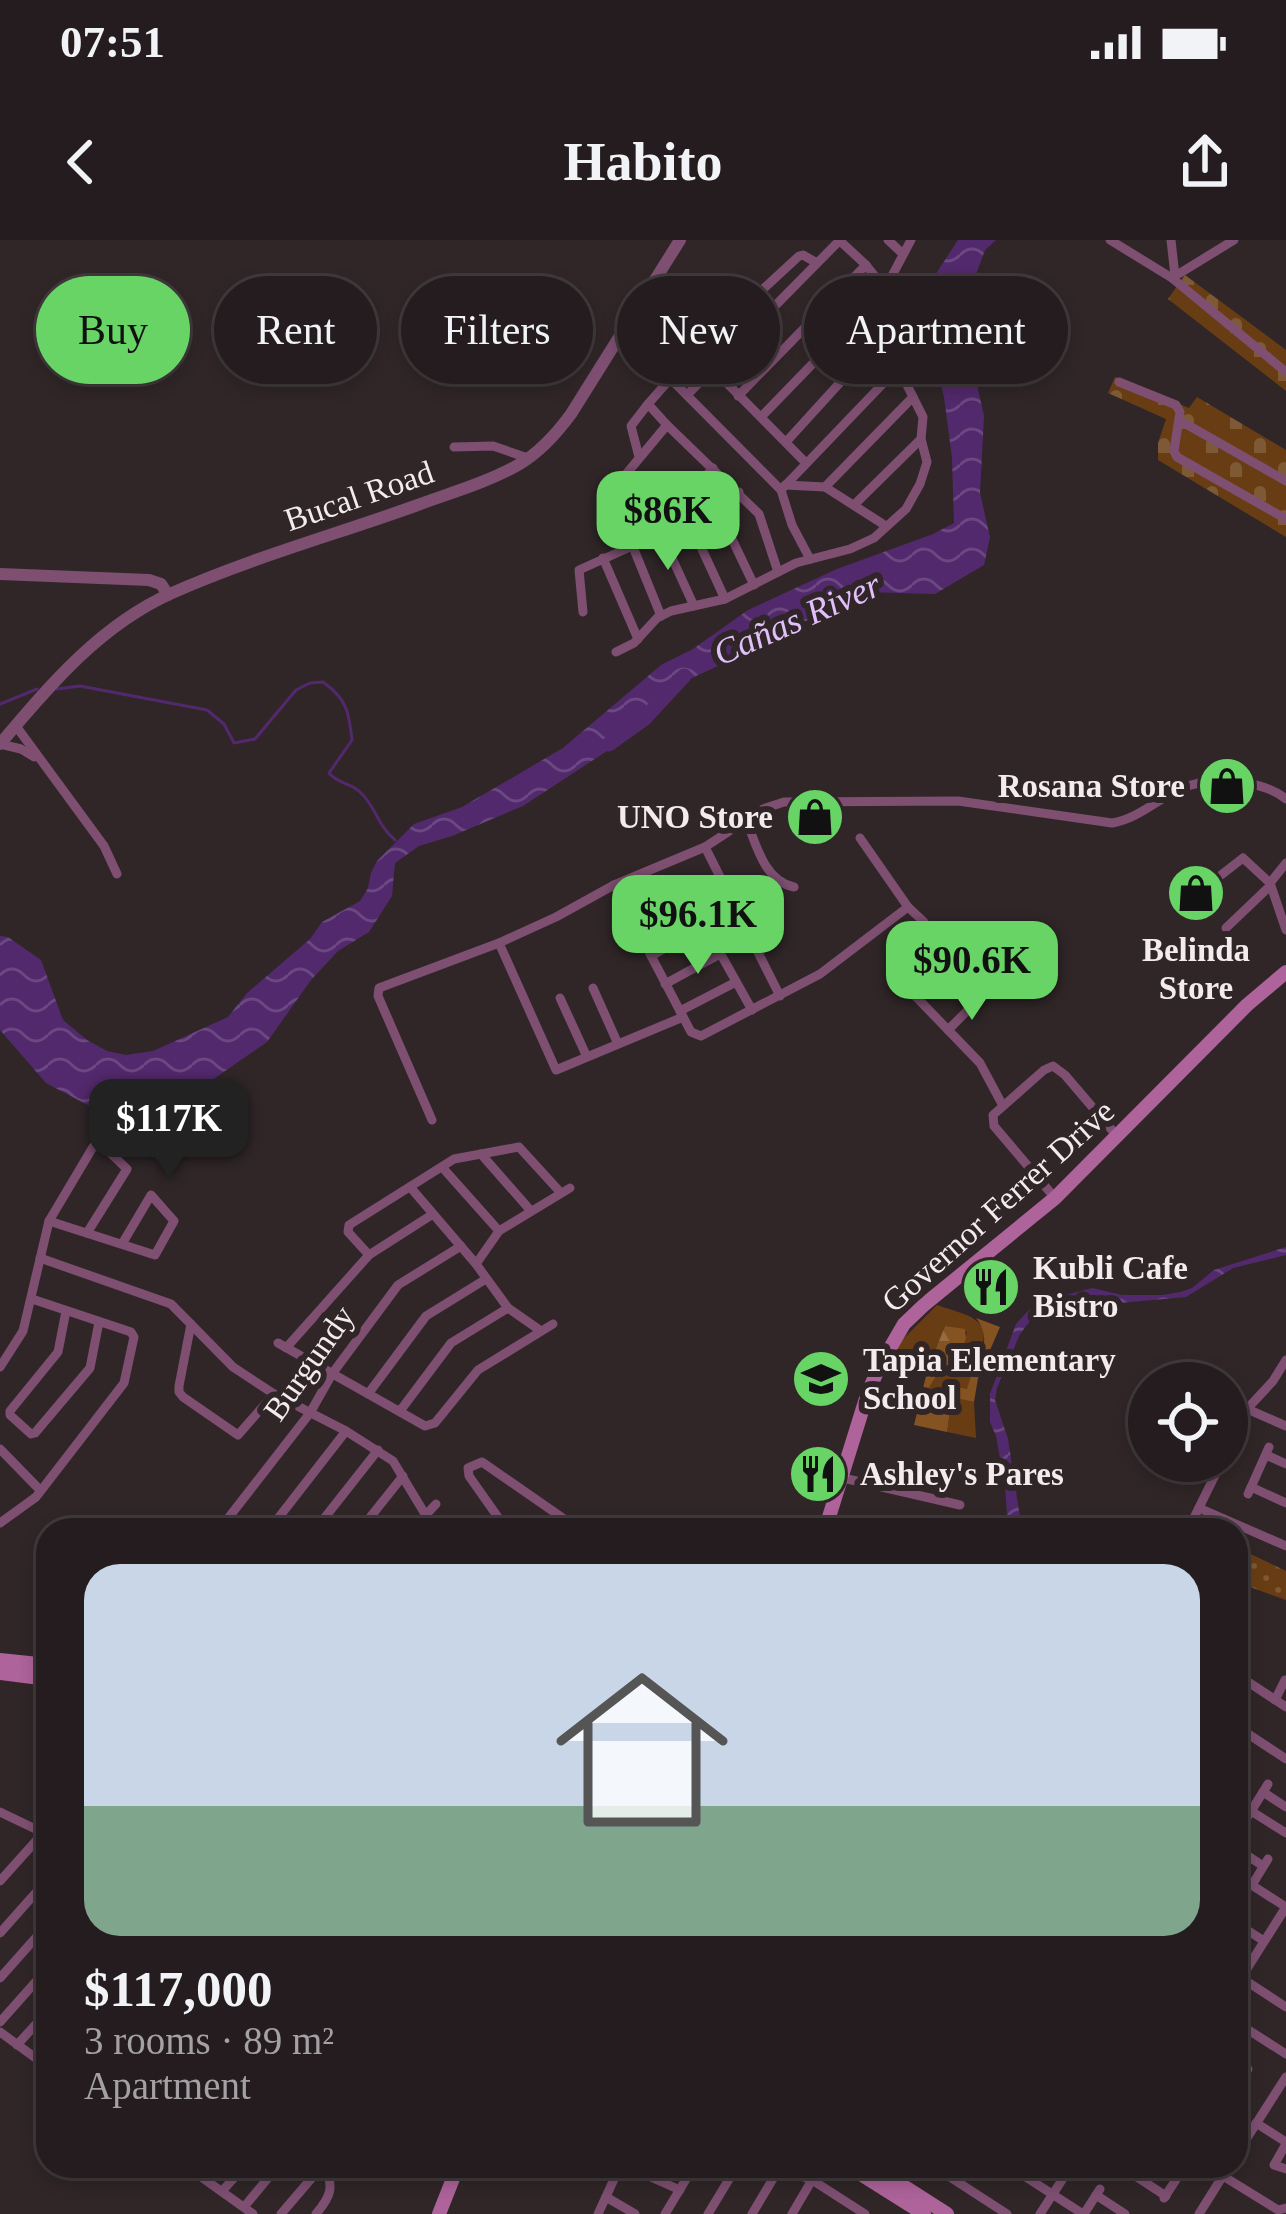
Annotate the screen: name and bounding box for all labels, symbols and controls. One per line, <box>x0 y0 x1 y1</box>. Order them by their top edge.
text: 07:51 <box>60 17 165 67</box>
icon: back <box>48 129 114 195</box>
icon: share <box>1172 129 1238 195</box>
text: Habito <box>563 132 723 192</box>
chip: Buy <box>36 276 190 384</box>
chip: Rent <box>214 276 377 384</box>
chip: Filters <box>401 276 593 384</box>
chip: New <box>617 276 780 384</box>
chip: Apartment <box>804 276 1068 384</box>
street label: Bucal Road <box>280 454 439 538</box>
pin: $86K <box>597 471 739 573</box>
text: $86K <box>624 488 712 531</box>
water label: Cañas River <box>707 564 888 674</box>
shop icon: Rosana Store <box>1196 755 1258 817</box>
place label: Rosana Store <box>998 768 1185 804</box>
shop icon: UNO Store <box>784 786 846 848</box>
place label: UNO Store <box>617 799 773 835</box>
shop icon: Belinda Store <box>1165 862 1227 924</box>
pin: $96.1K <box>600 875 796 977</box>
text: $96.1K <box>639 892 757 935</box>
pin: $90.6K <box>874 921 1070 1023</box>
place label: Belinda Store <box>1142 932 1250 1006</box>
text: $90.6K <box>913 938 1031 981</box>
pin: $117K <box>85 1079 253 1181</box>
street label: Governor Ferrer Drive <box>875 1093 1121 1319</box>
text: $117K <box>116 1096 222 1139</box>
place label: Kubli Cafe Bistro <box>1033 1250 1188 1324</box>
restaurant icon: Kubli Cafe Bistro <box>960 1256 1022 1318</box>
street label: Burgundy <box>257 1298 362 1427</box>
place label: Tapia Elementary School <box>863 1342 1116 1416</box>
school or university icon: Tapia Elementary School <box>790 1348 852 1410</box>
map controls <box>1128 1362 1248 1482</box>
button: locate <box>1128 1362 1248 1482</box>
restaurant icon: Ashley's Pares <box>787 1443 849 1505</box>
place label: Ashley's Pares <box>860 1456 1064 1492</box>
icon: home <box>534 1642 750 1858</box>
text: $117,000 <box>84 1961 272 2017</box>
text: 3 rooms · 89 m² <box>84 2019 334 2062</box>
text: Apartment <box>84 2064 251 2107</box>

